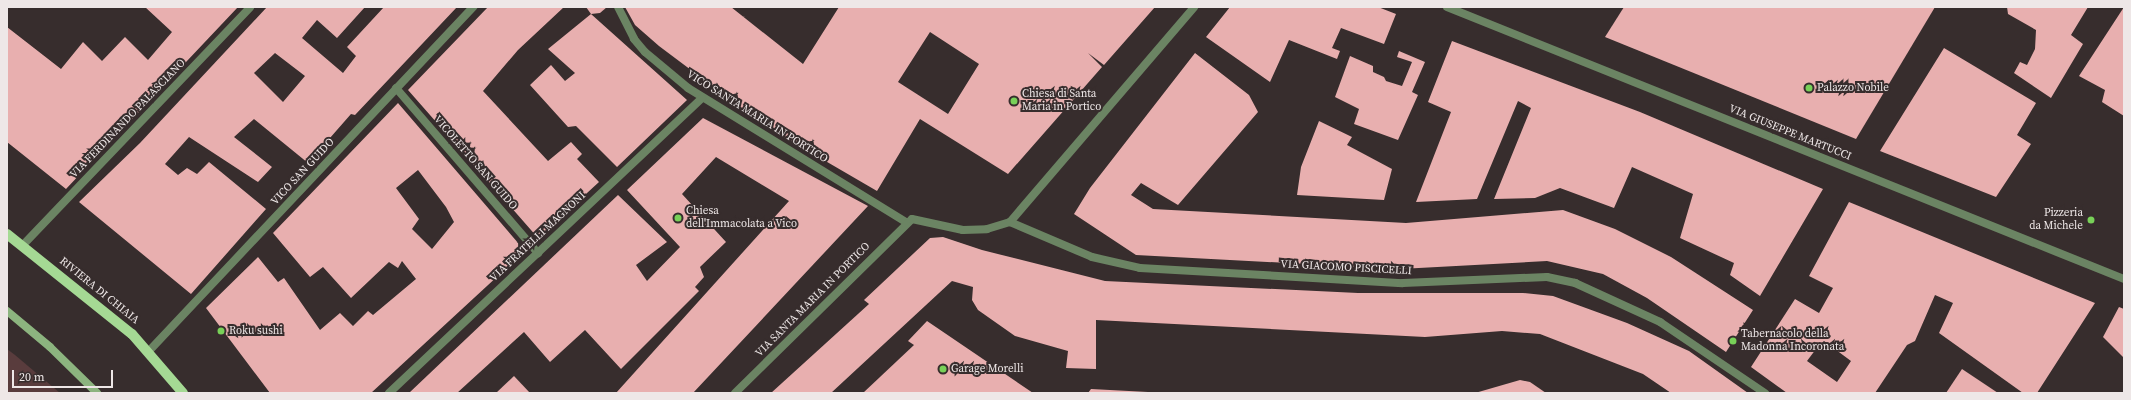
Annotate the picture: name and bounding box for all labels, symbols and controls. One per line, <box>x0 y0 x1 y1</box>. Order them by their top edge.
street label: VIA FERDINANDO PALASCIANO <box>68 57 188 181</box>
street label: VICO SANTA MARIA IN PORTICO <box>684 68 830 166</box>
place label: Palazzo Nobile <box>1817 81 1889 95</box>
marker: Palazzo Nobile <box>1804 83 1814 93</box>
place label: Chiesa di Santa Maria in Portico <box>1022 88 1101 114</box>
marker: Chiesa di Santa Maria in Portico <box>1009 96 1019 106</box>
street label: VIA GIUSEPPE MARTUCCI <box>1727 102 1853 164</box>
street label: VICOLETTO SAN GUIDO <box>431 113 519 213</box>
street label: VICO SAN GUIDO <box>269 136 337 208</box>
street label: VIA FRATELLI MAGNONI <box>487 189 589 285</box>
place label: Chiesa dell'Immacolata a Vico <box>686 205 797 231</box>
place label: Pizzeria da Michele <box>2029 207 2083 233</box>
marker: Chiesa dell'Immacolata a Vico <box>673 213 683 223</box>
marker: Pizzeria da Michele <box>2086 215 2096 225</box>
street label: VIA SANTA MARIA IN PORTICO <box>753 240 873 360</box>
street label: RIVIERA DI CHIAIA <box>56 255 142 327</box>
street label: VIA GIACOMO PISCICELLI <box>1280 258 1412 278</box>
place label: Roku sushi <box>229 324 283 338</box>
marker: Roku sushi <box>216 326 226 336</box>
place label: Tabernacolo della Madonna Incoronata <box>1741 328 1844 354</box>
marker: Tabernacolo della Madonna Incoronata <box>1728 336 1738 346</box>
scale bar <box>14 362 115 388</box>
place label: Garage Morelli <box>951 362 1023 376</box>
marker: Garage Morelli <box>938 364 948 374</box>
text: 20 m <box>19 369 45 385</box>

